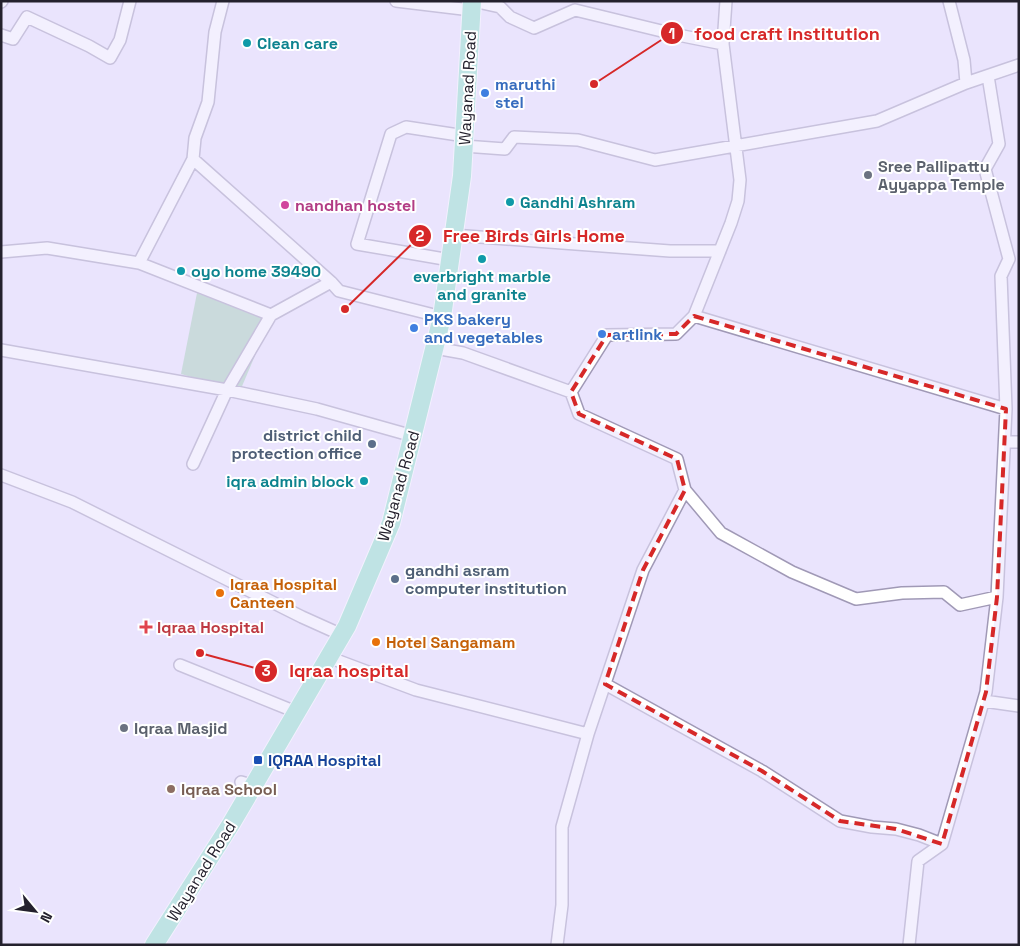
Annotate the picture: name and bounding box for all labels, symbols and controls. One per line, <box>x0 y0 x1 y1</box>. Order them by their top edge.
callout: food craft institution <box>659 17 890 50</box>
text: food craft institution <box>694 22 880 45</box>
text: 1 <box>669 24 675 43</box>
street label: Wayanad Road <box>454 30 481 146</box>
place label: Clean care <box>257 33 338 54</box>
marker: Clean care <box>241 37 253 49</box>
place label: maruthi stel <box>495 74 556 113</box>
marker: maruthi stel <box>479 87 491 99</box>
place label: Sree Pallipattu Ayyappa Temple <box>878 156 1005 195</box>
marker: Sree Pallipattu Ayyappa Temple <box>862 169 874 181</box>
place label: Gandhi Ashram <box>520 192 635 213</box>
place label: nandhan hostel <box>295 195 416 216</box>
marker: Gandhi Ashram <box>504 196 516 208</box>
marker: nandhan hostel <box>279 199 291 211</box>
callout: Free Birds Girls Home <box>408 220 635 253</box>
text: Free Birds Girls Home <box>443 224 625 247</box>
text: 2 <box>416 226 425 245</box>
marker: everbright marble and granite <box>476 253 488 265</box>
place label: oyo home 39490 <box>191 261 321 282</box>
marker: oyo home 39490 <box>175 265 187 277</box>
place label: everbright marble and granite <box>413 266 551 305</box>
place label: PKS bakery and vegetables <box>424 309 543 348</box>
marker: PKS bakery and vegetables <box>408 322 420 334</box>
place label: artlink <box>612 324 662 345</box>
marker: artlink <box>596 328 608 340</box>
place label: district child protection office <box>231 425 362 464</box>
street label: Wayanad Road <box>373 428 424 544</box>
marker: district child protection office <box>366 438 378 450</box>
place label: iqra admin block <box>226 471 354 492</box>
marker: iqra admin block <box>358 475 370 487</box>
place label: gandhi asram computer institution <box>405 560 567 599</box>
marker: gandhi asram computer institution <box>389 573 401 585</box>
place label: Iqraa Hospital Canteen <box>230 574 337 613</box>
marker: Iqraa Hospital Canteen <box>214 587 226 599</box>
place label: Iqraa Hospital <box>157 617 264 638</box>
marker: Iqraa Hospital <box>139 620 153 634</box>
place label: Hotel Sangamam <box>386 632 515 653</box>
marker: Hotel Sangamam <box>370 636 382 648</box>
callout: Iqraa hospital <box>254 654 418 687</box>
text: Iqraa hospital <box>289 659 409 682</box>
text: 3 <box>261 661 271 680</box>
place label: Iqraa Masjid <box>134 718 228 739</box>
marker: Iqraa Masjid <box>118 722 130 734</box>
place label: IQRAA Hospital <box>268 750 381 771</box>
marker: IQRAA Hospital <box>252 754 264 766</box>
place label: Iqraa School <box>181 779 277 800</box>
marker: Iqraa School <box>165 783 177 795</box>
street label: Wayanad Road <box>162 817 241 925</box>
north arrow <box>10 886 60 936</box>
text: N <box>36 909 57 926</box>

